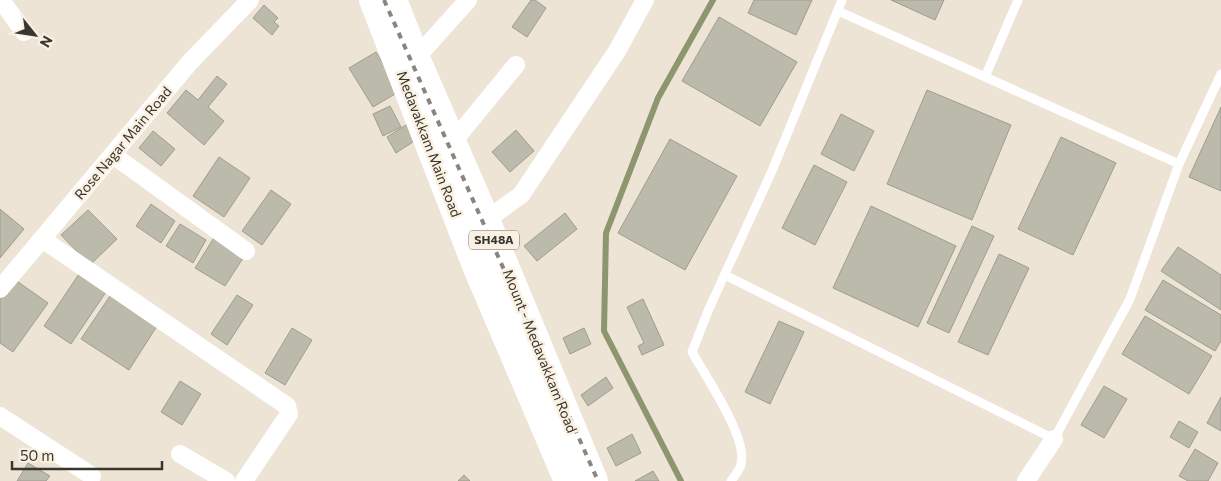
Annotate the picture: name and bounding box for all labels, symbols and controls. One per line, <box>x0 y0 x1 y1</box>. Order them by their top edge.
north arrow <box>10 10 60 60</box>
text: N <box>37 33 57 51</box>
street label: Medavakkam Main Road <box>394 68 465 219</box>
street label: Rose Nagar Main Road <box>70 83 175 203</box>
road number: SH48A <box>469 230 519 250</box>
street label: Mount - Medavakkam Road <box>500 266 581 435</box>
scale bar <box>12 438 162 470</box>
text: 50 m <box>20 446 54 464</box>

